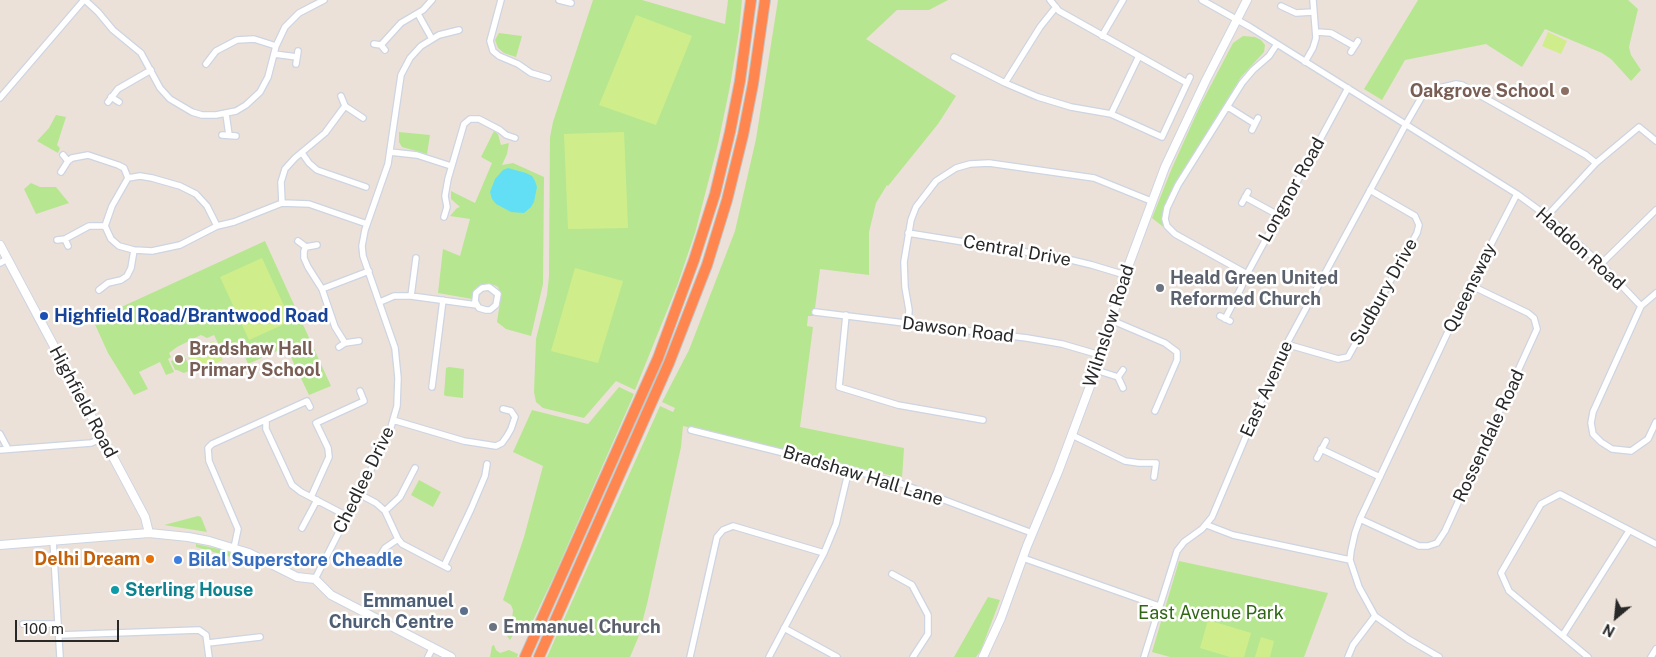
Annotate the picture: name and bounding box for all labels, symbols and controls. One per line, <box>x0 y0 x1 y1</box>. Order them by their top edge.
place label: Oakgrove School <box>1410 80 1555 102</box>
marker: Oakgrove School <box>1559 85 1571 97</box>
street label: Longnor Road <box>1254 134 1330 246</box>
street label: Haddon Road <box>1531 203 1629 295</box>
street label: Central Drive <box>961 231 1073 271</box>
street label: Sudbury Drive <box>1346 235 1422 349</box>
street label: Queensway <box>1439 240 1501 336</box>
street label: Wilmslow Road <box>1079 262 1139 390</box>
place label: Heald Green United Reformed Church <box>1170 267 1338 310</box>
marker: Heald Green United Reformed Church <box>1154 282 1166 294</box>
place label: Highfield Road/Brantwood Road <box>54 305 328 327</box>
marker: Highfield Road/Brantwood Road <box>38 310 50 322</box>
street label: Dawson Road <box>901 312 1015 348</box>
place label: Bradshaw Hall Primary School <box>189 338 321 380</box>
street label: East Avenue <box>1236 338 1298 440</box>
street label: Highfield Road <box>44 342 122 462</box>
marker: Bradshaw Hall Primary School <box>173 353 185 365</box>
street label: Rossendale Road <box>1449 366 1529 506</box>
street label: Chedlee Drive <box>329 423 399 537</box>
street label: Bradshaw Hall Lane <box>780 441 946 511</box>
place label: Delhi Dream <box>34 548 140 570</box>
place label: Bilal Superstore Cheadle <box>188 549 403 571</box>
marker: Delhi Dream <box>144 553 156 565</box>
marker: Bilal Superstore Cheadle <box>172 554 184 566</box>
place label: Sterling House <box>125 579 253 601</box>
marker: Sterling House <box>109 584 121 596</box>
place label: Emmanuel Church Centre <box>329 590 454 632</box>
north arrow <box>1591 592 1641 642</box>
park label: East Avenue Park <box>1138 602 1284 624</box>
marker: Emmanuel Church Centre <box>458 605 470 617</box>
scale bar <box>18 610 121 642</box>
place label: Emmanuel Church <box>503 616 661 638</box>
text: 100 m <box>23 620 64 637</box>
marker: Emmanuel Church <box>487 621 499 633</box>
text: N <box>1600 621 1618 640</box>

